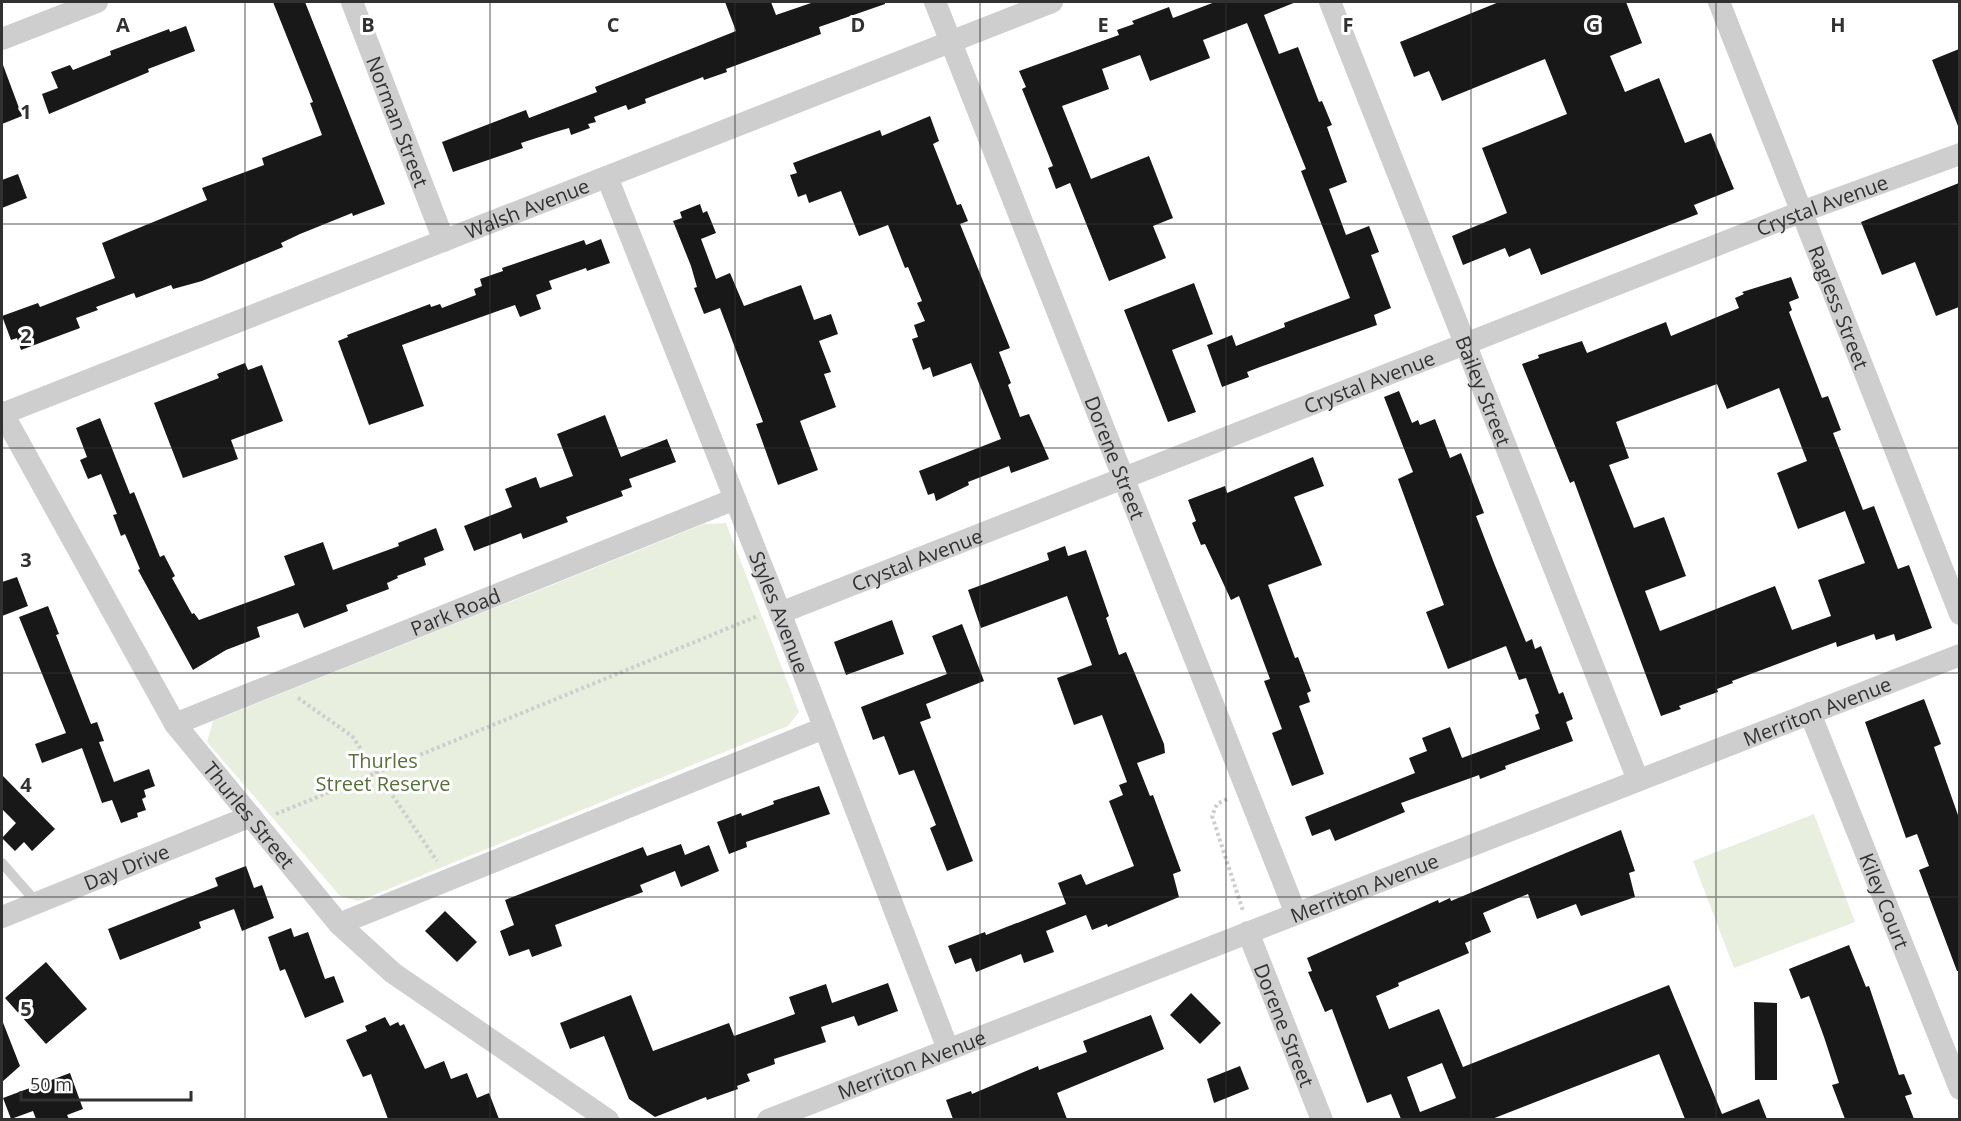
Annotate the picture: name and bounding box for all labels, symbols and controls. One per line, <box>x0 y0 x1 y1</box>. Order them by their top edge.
text: A <box>116 11 130 38</box>
text: B <box>361 11 375 38</box>
text: C <box>607 11 620 38</box>
text: D <box>851 11 865 38</box>
text: E <box>1097 11 1109 38</box>
text: F <box>1343 11 1353 38</box>
text: G <box>1586 11 1600 38</box>
text: H <box>1830 11 1846 38</box>
street label: Norman Street <box>361 52 435 191</box>
text: 1 <box>20 98 32 125</box>
street label: Crystal Avenue <box>1752 168 1891 242</box>
street label: Walsh Avenue <box>461 171 593 245</box>
street label: Ragless Street <box>1803 241 1876 373</box>
text: 2 <box>20 322 32 349</box>
street label: Bailey Street <box>1450 332 1518 450</box>
street label: Crystal Avenue <box>1300 344 1439 419</box>
street label: Dorene Street <box>1079 392 1152 523</box>
street label: Crystal Avenue <box>847 521 986 597</box>
text: 3 <box>20 546 32 573</box>
street label: Styles Avenue <box>744 547 816 677</box>
street label: Park Road <box>406 581 504 642</box>
street label: Merriton Avenue <box>1739 670 1895 752</box>
park label: Thurles Street Reserve <box>316 747 450 797</box>
street label: Thurles Street <box>197 756 301 874</box>
text: 4 <box>20 771 32 798</box>
street label: Day Drive <box>79 837 173 896</box>
street label: Merriton Avenue <box>1286 846 1442 929</box>
street label: Kiley Court <box>1854 849 1916 953</box>
street label: Dorene Street <box>1248 959 1321 1091</box>
text: 5 <box>20 995 32 1022</box>
street label: Merriton Avenue <box>833 1023 989 1105</box>
scale bar <box>21 1064 190 1102</box>
text: 50 m <box>30 1072 72 1096</box>

